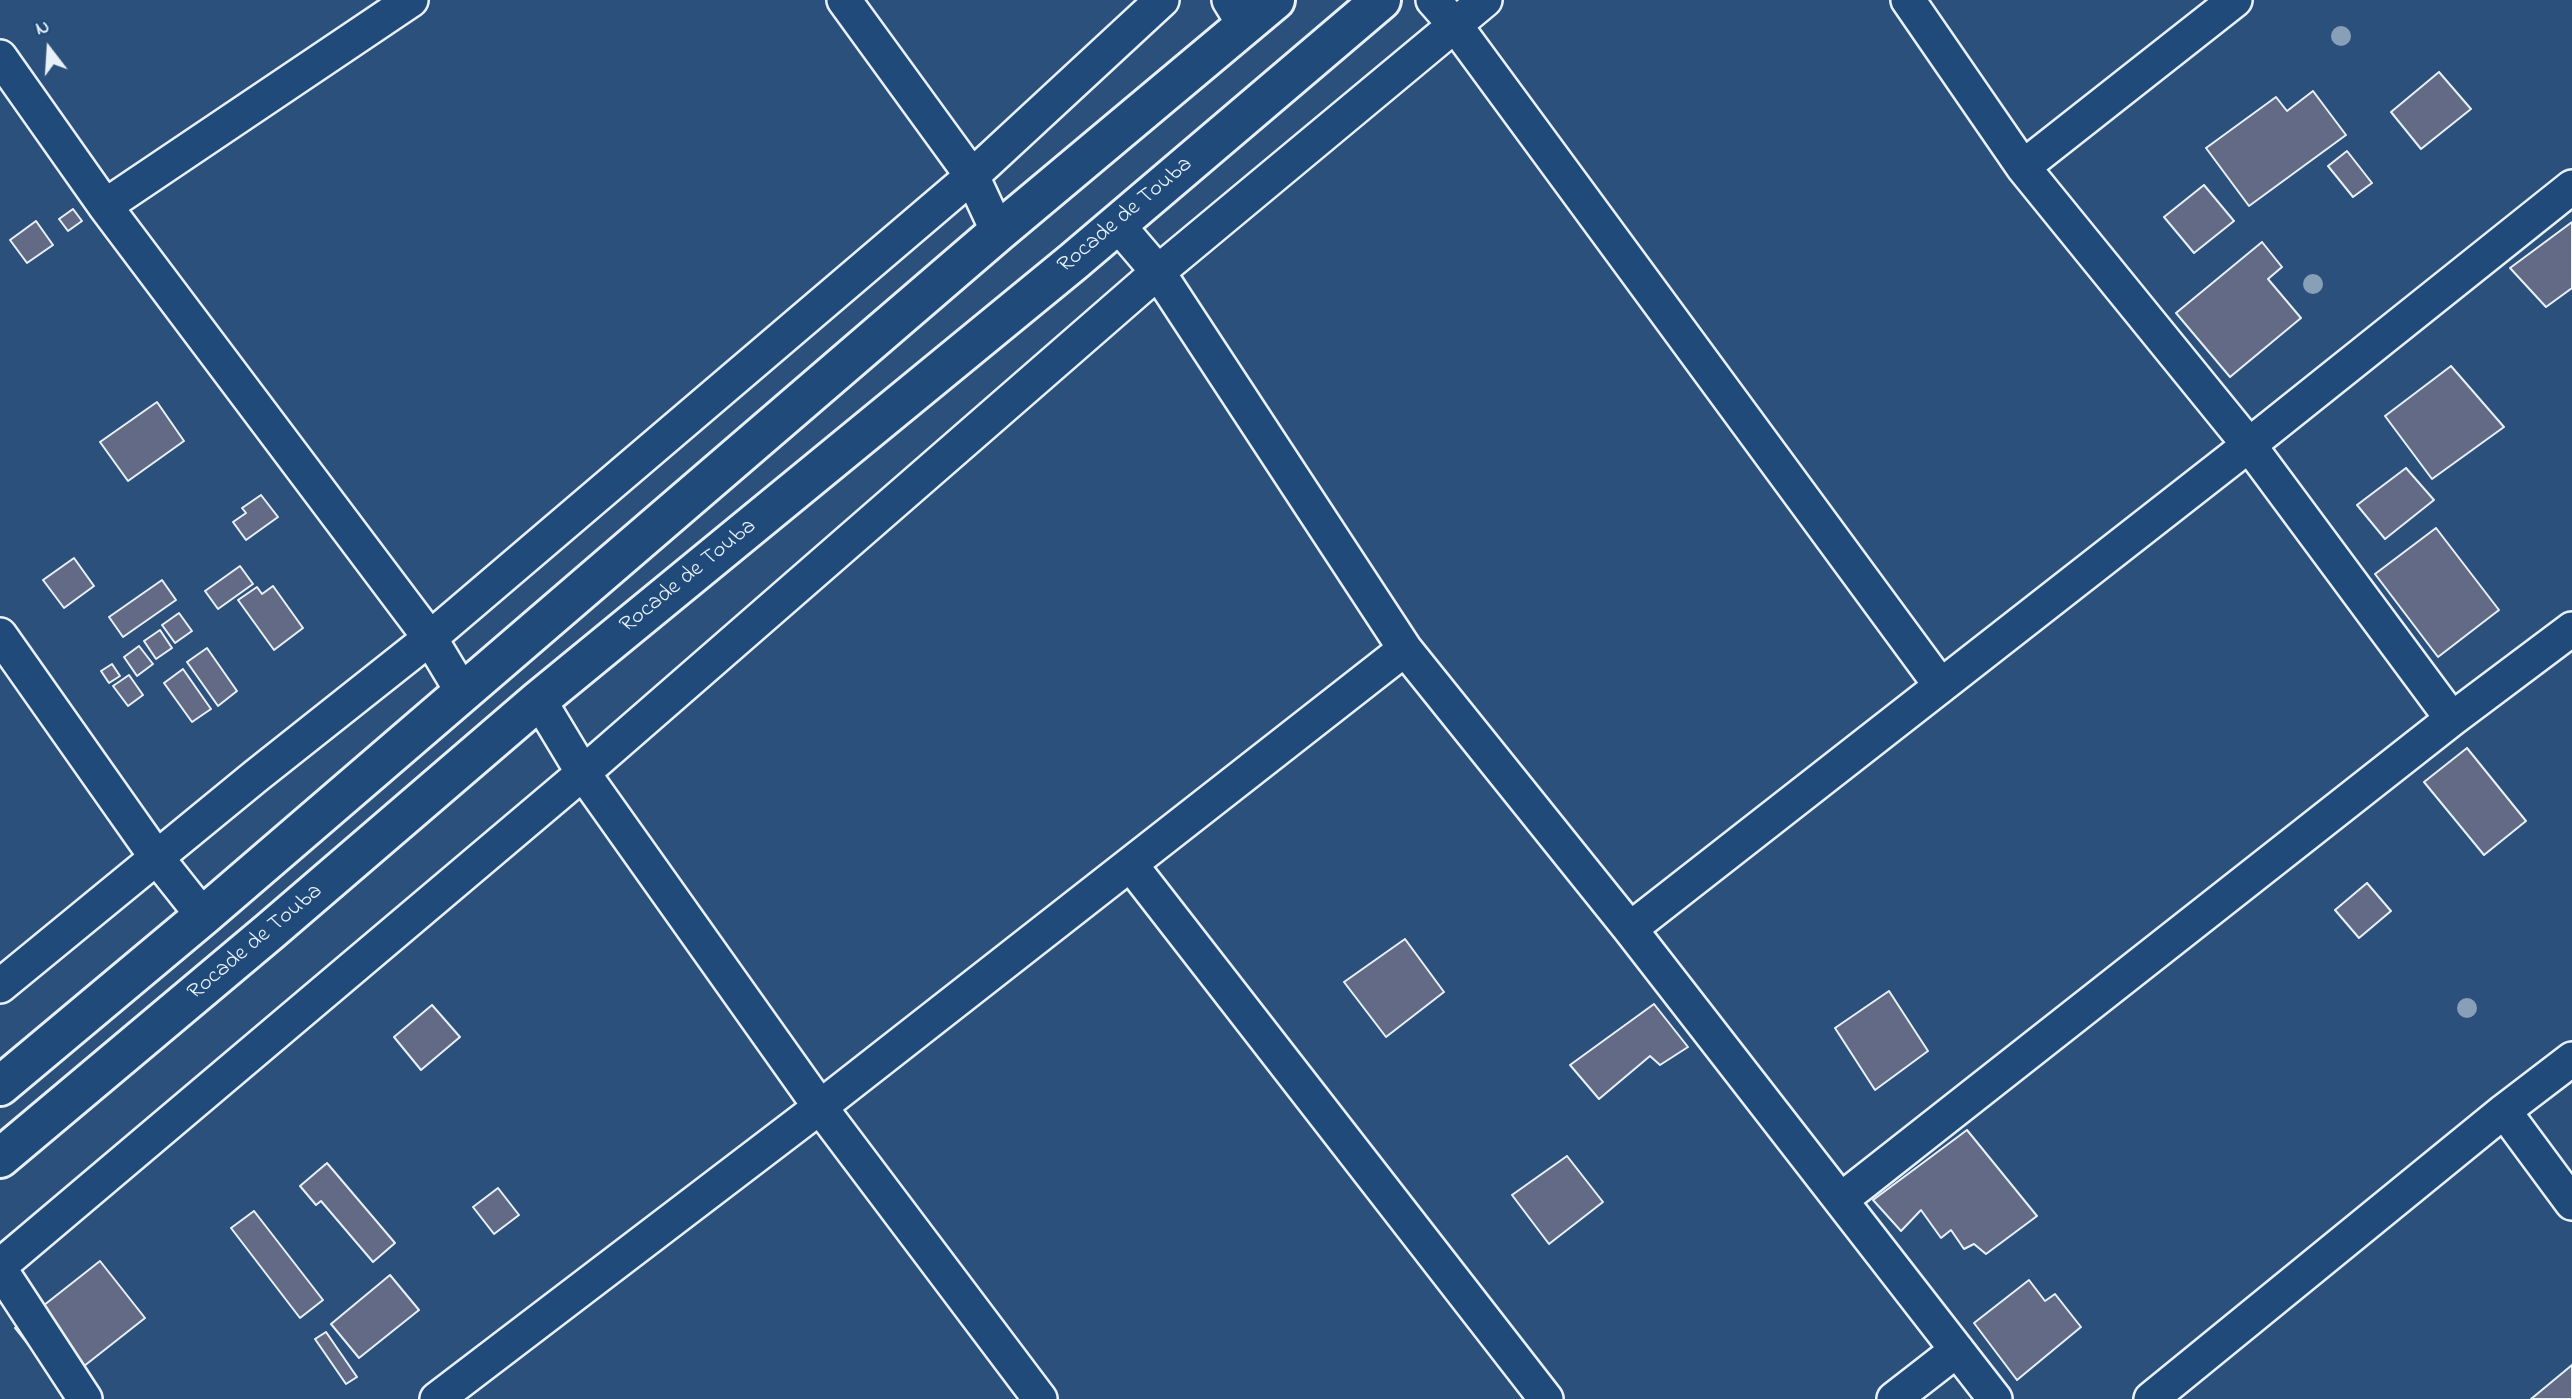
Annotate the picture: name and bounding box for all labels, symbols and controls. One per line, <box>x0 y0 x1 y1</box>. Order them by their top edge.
north arrow <box>14 14 84 84</box>
text: N <box>33 14 53 43</box>
street label: Rocade de Touba <box>1053 152 1199 280</box>
street label: Rocade de Touba <box>615 514 763 640</box>
street label: Rocade de Touba <box>183 879 329 1007</box>

